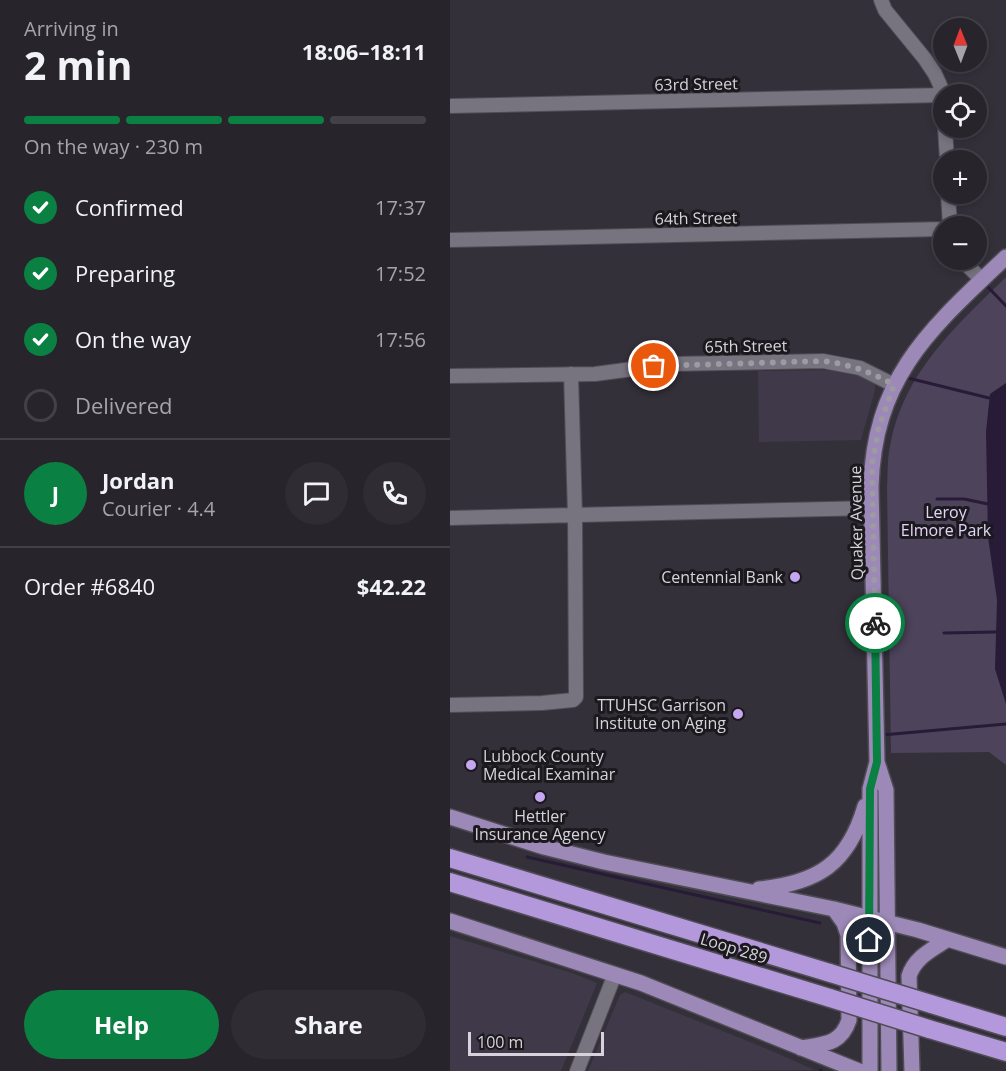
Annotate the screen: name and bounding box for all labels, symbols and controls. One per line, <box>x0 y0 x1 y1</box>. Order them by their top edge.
text: Arriving in <box>24 15 119 42</box>
north arrow <box>933 18 987 72</box>
map controls <box>933 18 987 270</box>
text: 18:06–18:11 <box>302 36 426 66</box>
text: 2 min <box>24 38 132 91</box>
street label: 63rd Street <box>654 72 738 96</box>
button: locate <box>933 84 987 138</box>
text: On the way · 230 m <box>24 133 203 160</box>
button: + <box>933 150 987 204</box>
icon: check <box>24 191 57 224</box>
text: Confirmed <box>75 192 184 222</box>
text: 17:37 <box>375 194 426 221</box>
street label: 64th Street <box>654 206 738 230</box>
button: − <box>933 216 987 270</box>
icon: check <box>24 257 57 290</box>
text: Preparing <box>75 258 175 288</box>
text: 17:52 <box>375 260 426 287</box>
icon: check <box>24 323 57 356</box>
text: On the way <box>75 324 191 354</box>
text: 17:56 <box>375 326 426 353</box>
street label: 65th Street <box>704 334 788 358</box>
pin <box>628 340 679 391</box>
icon: bag <box>637 349 670 382</box>
text: Delivered <box>75 390 173 420</box>
button: chat <box>285 462 348 525</box>
button: phone <box>363 462 426 525</box>
text: Jordan <box>102 465 175 495</box>
street label: Quaker Avenue <box>844 465 868 581</box>
text: J <box>52 478 59 508</box>
text: Courier · 4.4 <box>102 495 215 522</box>
park label: Leroy Elmore Park <box>901 501 992 541</box>
place label: Centennial Bank <box>661 566 784 588</box>
marker: Centennial Bank <box>788 570 802 584</box>
text: Order #6840 <box>24 571 155 601</box>
text: $42.22 <box>357 571 426 601</box>
courier <box>845 593 905 653</box>
icon: bike <box>859 607 892 640</box>
place label: TTUHSC Garrison Institute on Aging <box>595 694 726 734</box>
marker: TTUHSC Garrison Institute on Aging <box>731 707 745 721</box>
place label: Lubbock County Medical Examinar <box>483 745 616 785</box>
marker: Lubbock County Medical Examinar <box>464 758 478 772</box>
marker: Hettler Insurance Agency <box>533 790 547 804</box>
place label: Hettler Insurance Agency <box>474 805 607 845</box>
pin <box>843 914 894 965</box>
icon: home <box>852 923 885 956</box>
street label: Loop 289 <box>698 927 770 969</box>
button: Help <box>24 990 219 1059</box>
button: Share <box>231 990 426 1059</box>
scale bar <box>468 1029 604 1056</box>
text: 100 m <box>477 1031 523 1053</box>

